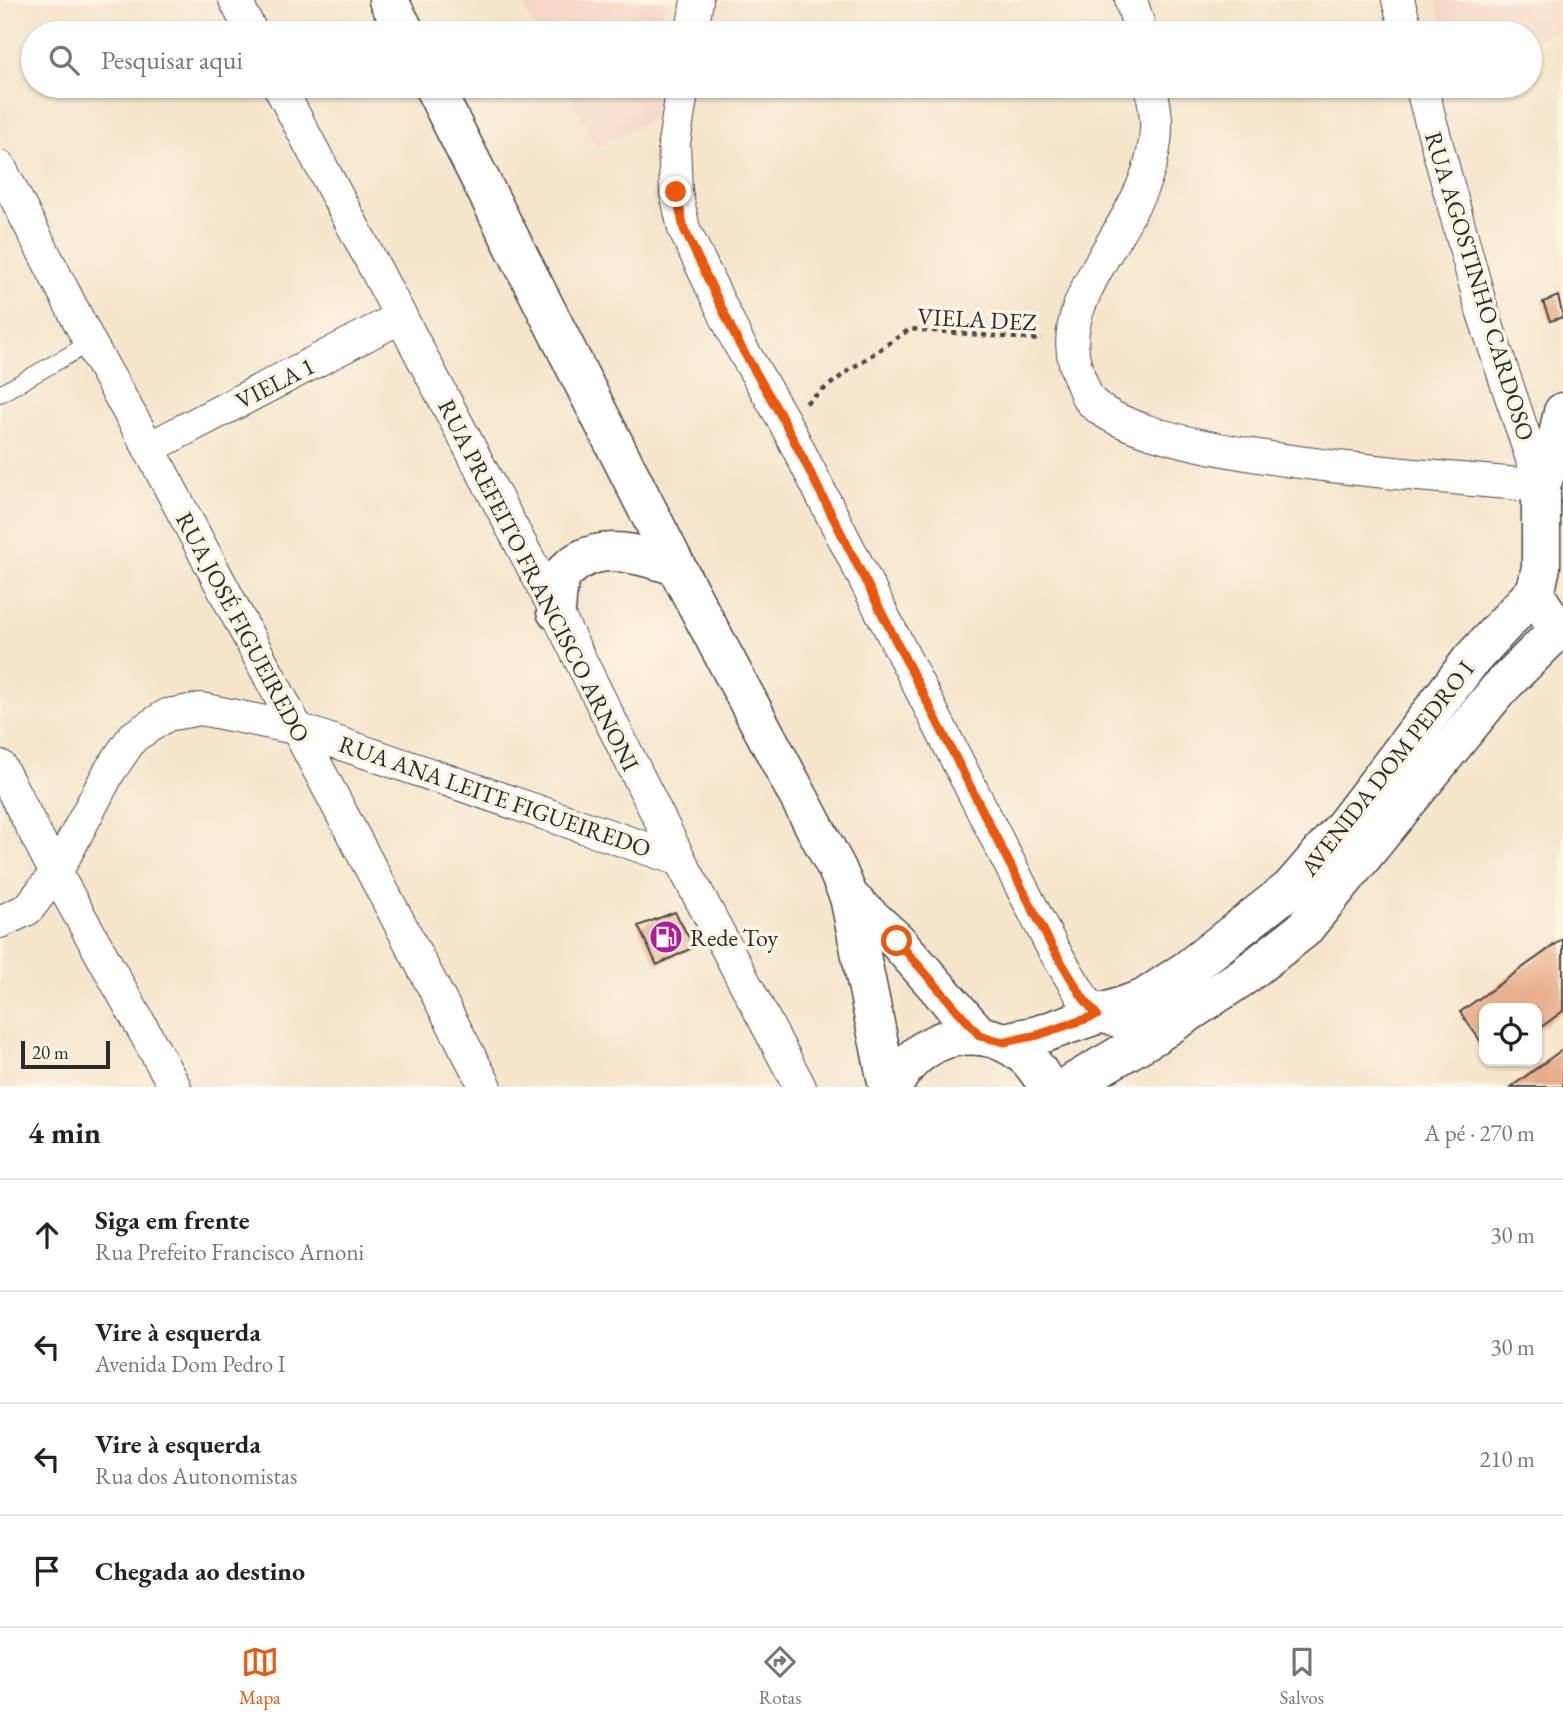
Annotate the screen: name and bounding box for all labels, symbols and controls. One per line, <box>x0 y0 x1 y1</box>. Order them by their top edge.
search box <box>21 21 1542 98</box>
icon: search <box>45 41 83 79</box>
text: Pesquisar aqui <box>101 43 243 77</box>
street label: RUA AGOSTINHO CARDOSO <box>1418 128 1542 444</box>
route end <box>660 176 691 207</box>
street label: VIELA DEZ <box>917 300 1038 338</box>
street label: VIELA 1 <box>230 350 320 416</box>
street label: RUA PREFEITO FRANCISCO ARNONI <box>431 394 647 776</box>
street label: RUA JOSÉ FIGUEIREDO <box>169 506 317 748</box>
street label: AVENIDA DOM PEDRO I <box>1293 654 1481 883</box>
street label: RUA ANA LEITE FIGUEIREDO <box>335 728 655 864</box>
fuel station icon: Rede Toy <box>647 918 685 956</box>
place label: Rede Toy <box>690 922 778 953</box>
route start <box>881 925 912 956</box>
map controls <box>1479 1003 1542 1066</box>
button: locate <box>1479 1003 1542 1066</box>
scale bar <box>21 1038 110 1070</box>
text: 20 m <box>32 1040 69 1065</box>
text: 4 min <box>28 1113 101 1152</box>
text: A pé · 270 m <box>1424 1118 1535 1148</box>
text: Siga em frente <box>95 1203 250 1237</box>
icon: ahead <box>28 1216 66 1254</box>
text: 30 m <box>1490 1220 1535 1250</box>
text: Rua Prefeito Francisco Arnoni <box>95 1237 364 1267</box>
text: Vire à esquerda <box>95 1315 261 1349</box>
icon: left <box>28 1328 66 1366</box>
text: 30 m <box>1490 1332 1535 1362</box>
text: Avenida Dom Pedro I <box>95 1349 286 1379</box>
text: Vire à esquerda <box>95 1427 261 1461</box>
icon: left <box>28 1440 66 1478</box>
text: 210 m <box>1479 1444 1535 1474</box>
text: Rua dos Autonomistas <box>95 1461 297 1491</box>
icon: arrive <box>28 1552 66 1590</box>
text: Chegada ao destino <box>95 1554 305 1588</box>
tab: Mapa <box>239 1643 280 1710</box>
tab: Rotas <box>759 1643 801 1710</box>
tab: Salvos <box>1280 1643 1324 1710</box>

